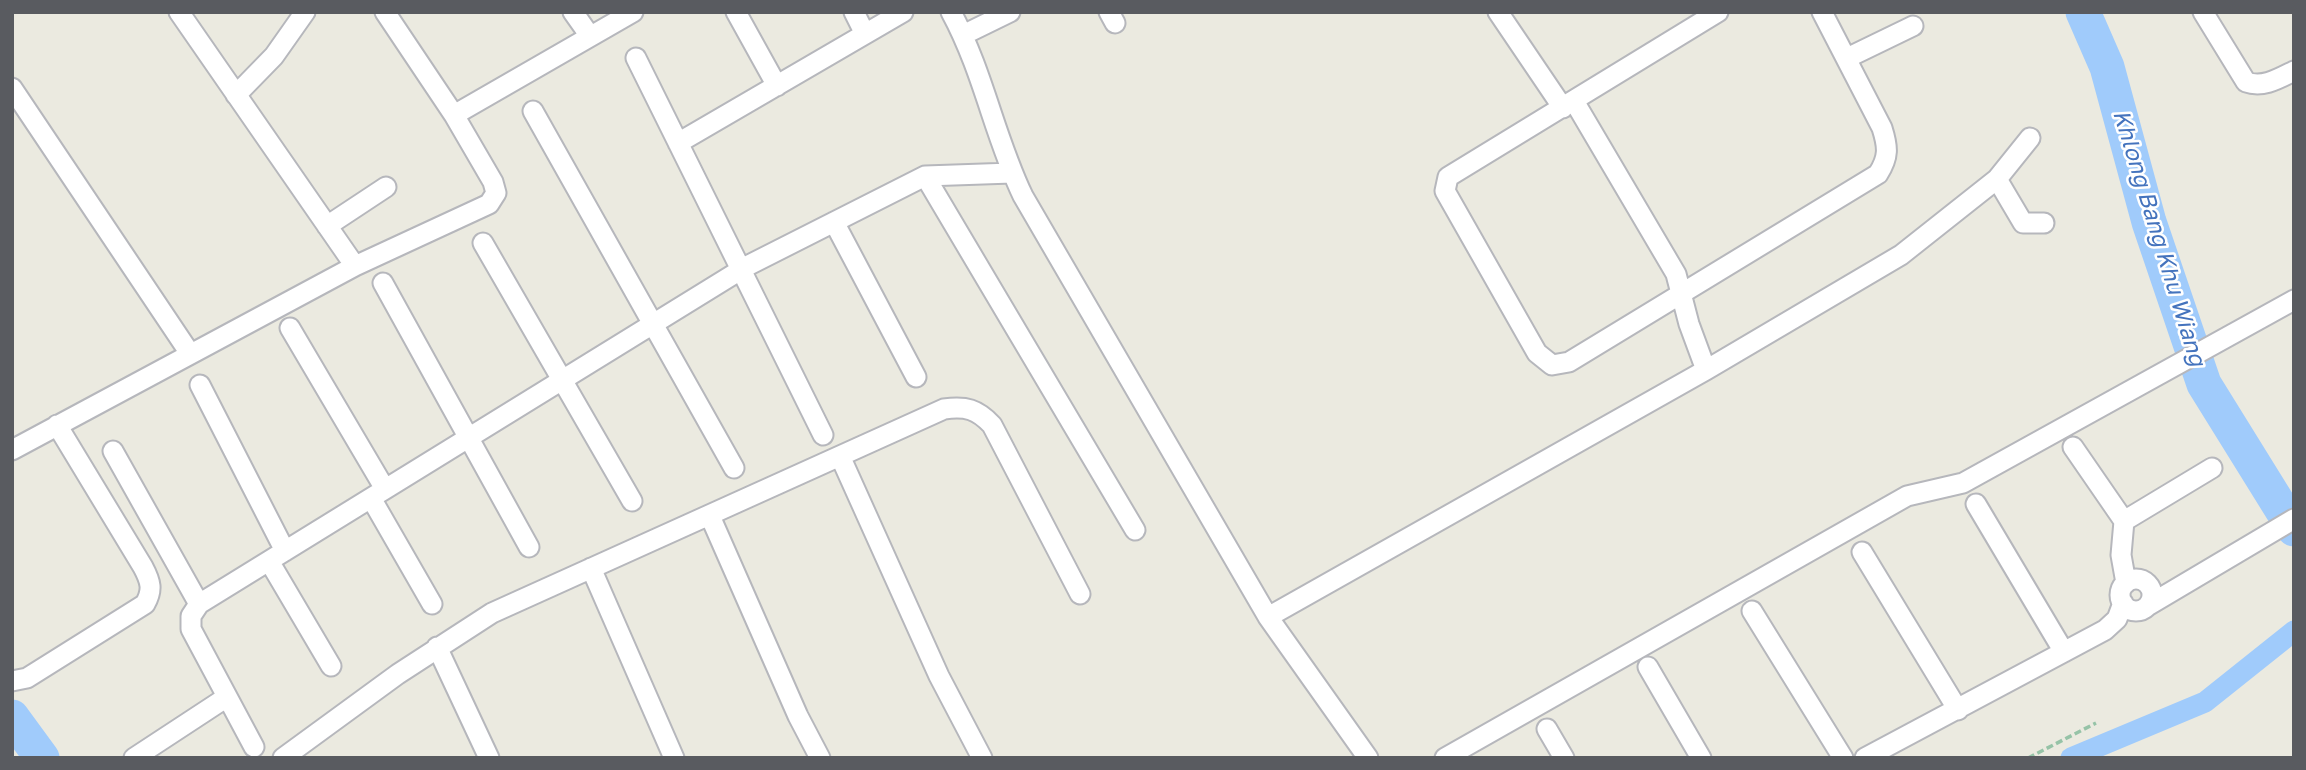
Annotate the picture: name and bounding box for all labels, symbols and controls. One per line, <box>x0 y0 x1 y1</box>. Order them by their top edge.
water label: Khlong Bang Khu Wiang <box>2107 106 2211 370</box>

